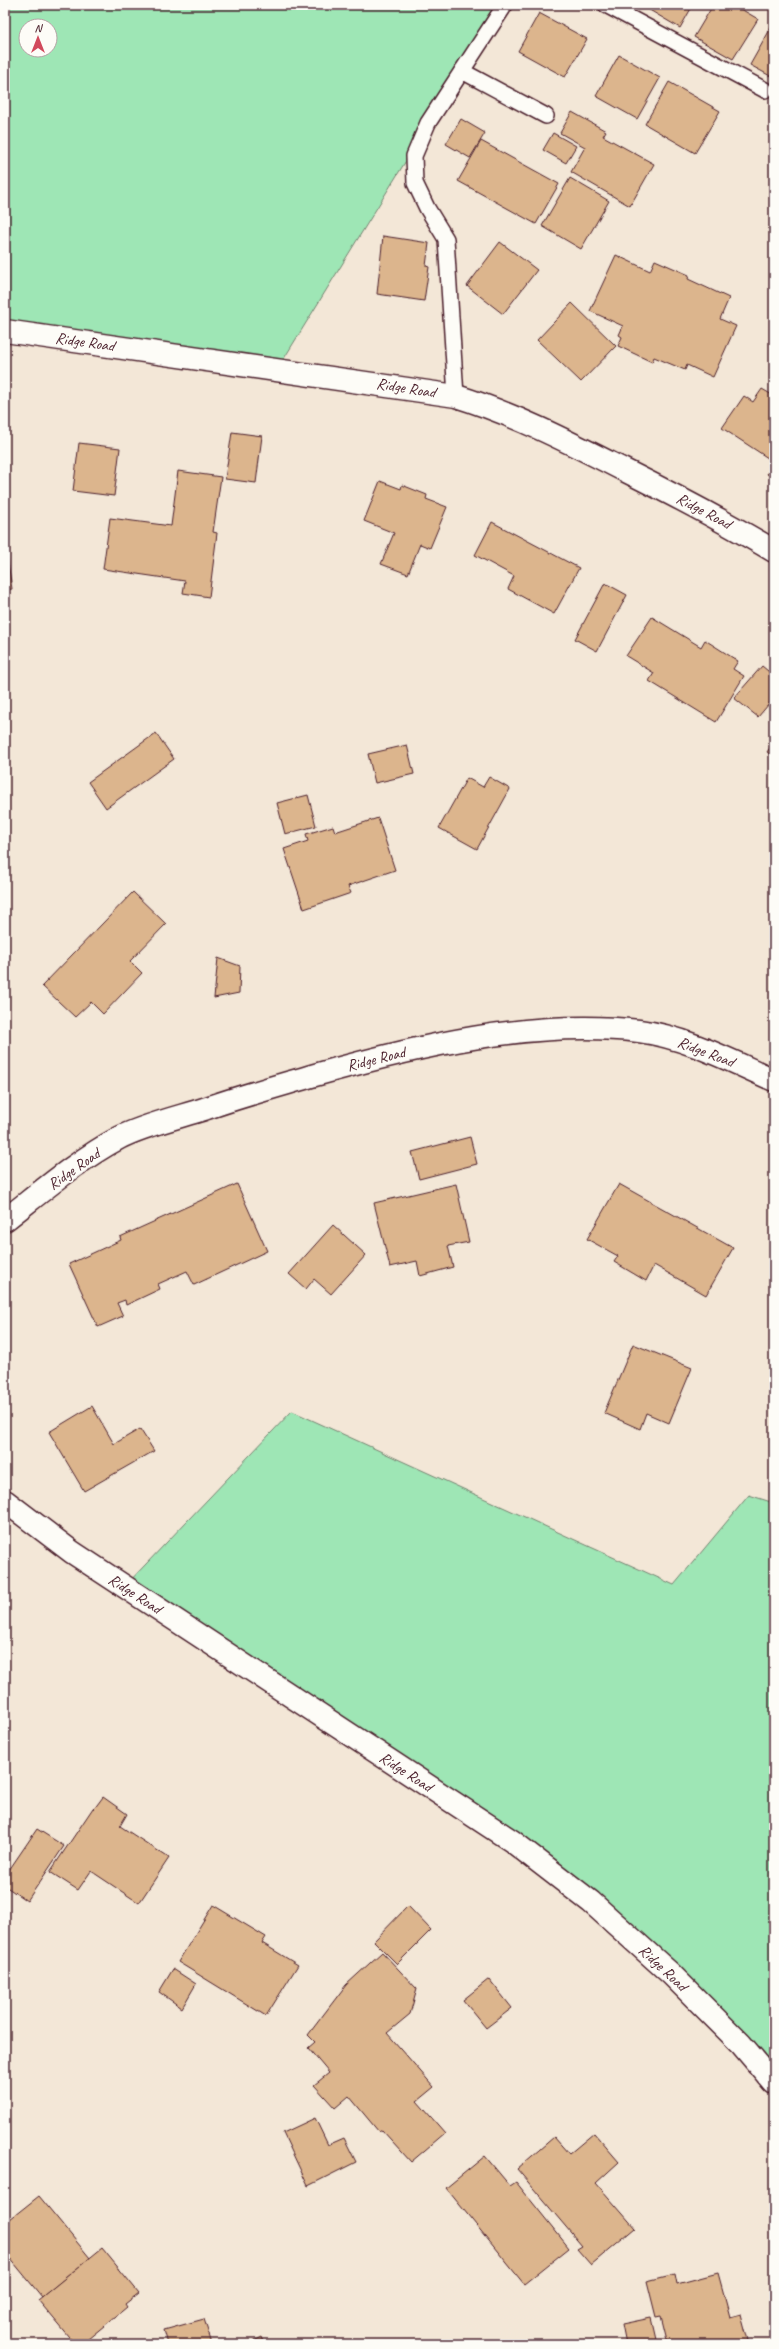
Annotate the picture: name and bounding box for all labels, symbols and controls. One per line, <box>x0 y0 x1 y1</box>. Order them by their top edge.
north arrow <box>18 18 58 58</box>
text: N <box>35 21 44 35</box>
street label: Ridge Road <box>54 328 119 356</box>
street label: Ridge Road <box>375 373 440 403</box>
street label: Ridge Road <box>673 488 737 535</box>
street label: Ridge Road <box>675 1032 740 1073</box>
street label: Ridge Road <box>345 1041 410 1076</box>
street label: Ridge Road <box>44 1142 106 1194</box>
street label: Ridge Road <box>105 1569 168 1620</box>
street label: Ridge Road <box>376 1747 439 1798</box>
street label: Ridge Road <box>634 1940 694 1997</box>

